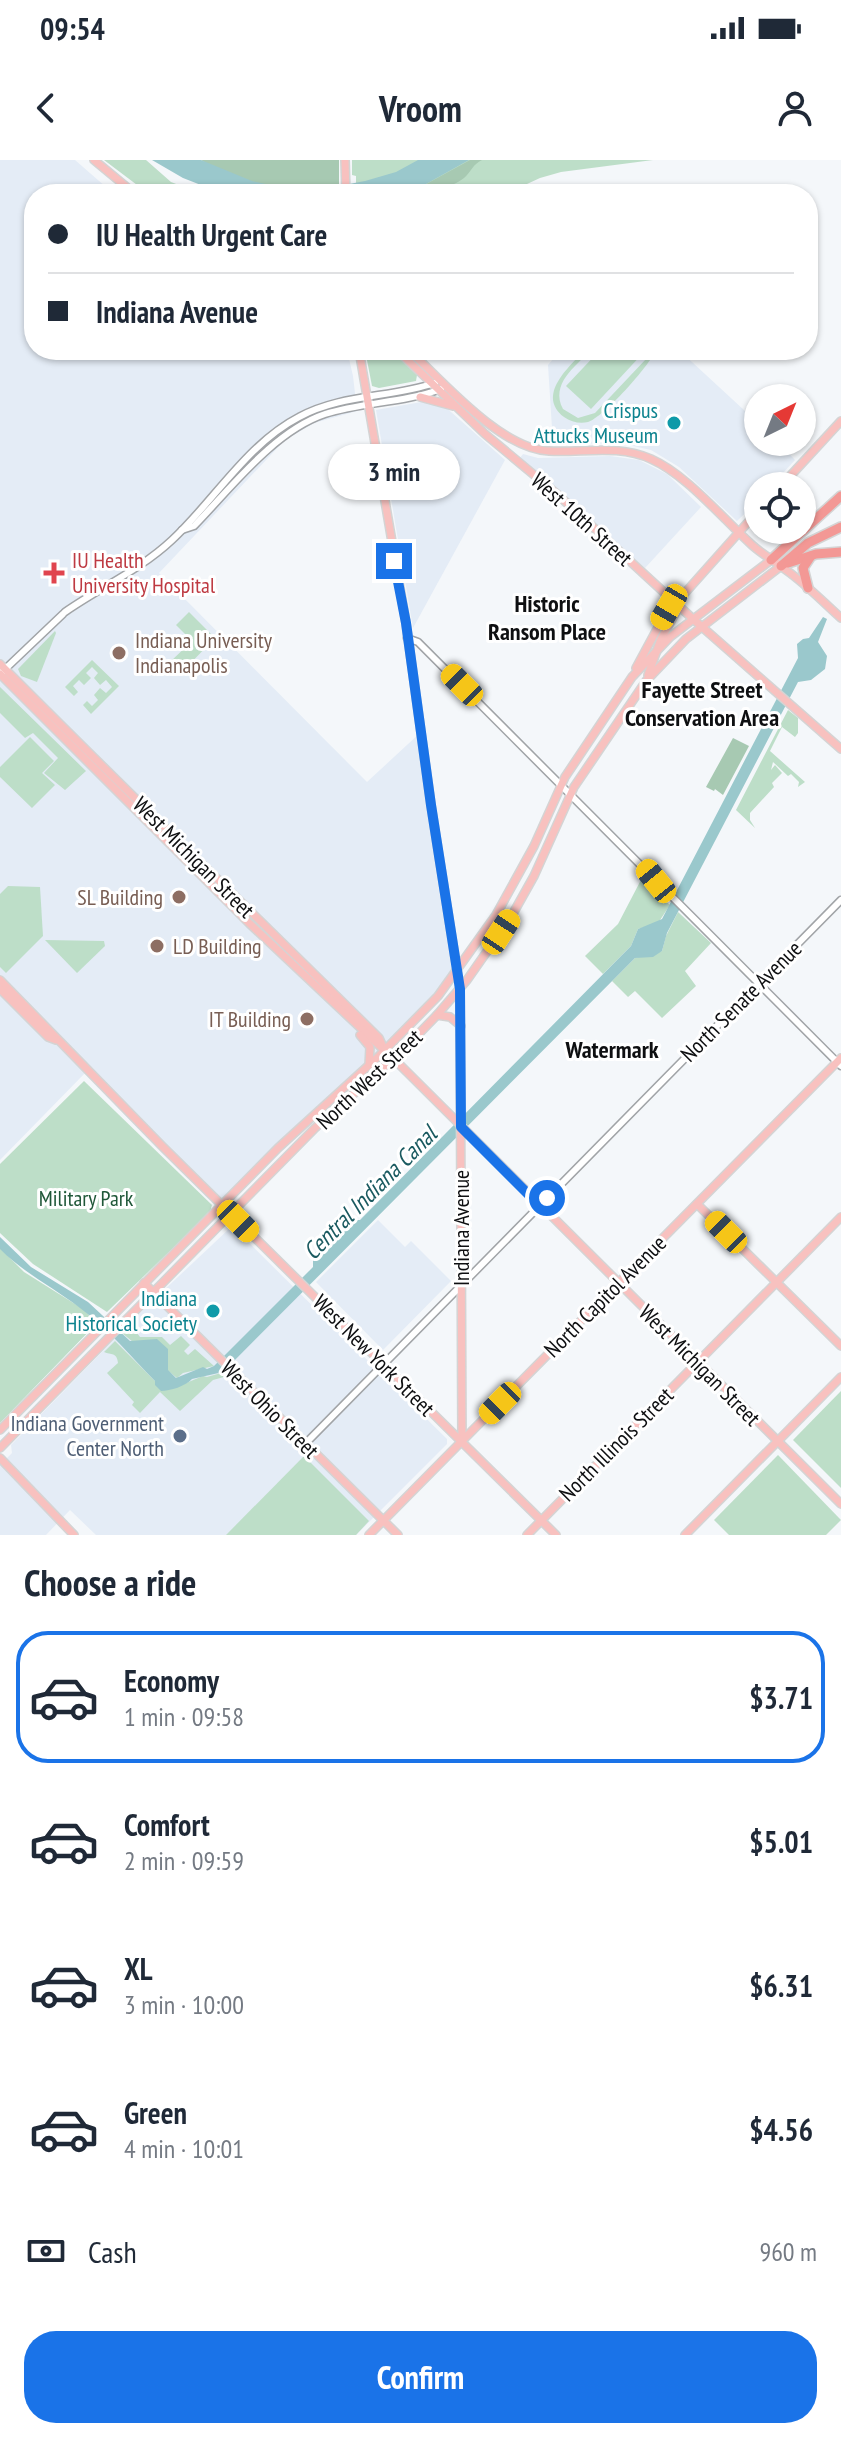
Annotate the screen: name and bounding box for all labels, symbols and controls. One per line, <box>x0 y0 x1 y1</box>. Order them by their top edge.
text: 09:54 <box>40 9 105 48</box>
text: Vroom <box>379 85 462 132</box>
icon: back <box>24 86 68 130</box>
icon: person <box>773 86 817 130</box>
text: IU Health Urgent Care <box>96 215 327 254</box>
text: Indiana Avenue <box>96 292 258 331</box>
north arrow <box>744 384 816 456</box>
map controls <box>744 384 816 544</box>
place label: Crispus Attucks Museum <box>534 396 658 449</box>
marker: Crispus Attucks Museum <box>665 414 683 432</box>
callout: 3 min <box>328 445 460 501</box>
text: 3 min <box>368 455 420 488</box>
street label: West 10th Street <box>525 466 639 572</box>
button: locate <box>744 472 816 544</box>
route end <box>376 543 412 579</box>
place label: IU Health University Hospital <box>72 546 216 599</box>
marker: IU Health University Hospital <box>43 562 65 584</box>
car <box>647 580 691 634</box>
district label: Historic Ransom Place <box>488 588 606 647</box>
place label: Indiana University Indianapolis <box>135 626 273 679</box>
marker: Indiana University Indianapolis <box>110 644 128 662</box>
car <box>437 660 487 710</box>
district label: Fayette Street Conservation Area <box>625 674 779 733</box>
street label: West Michigan Street <box>127 790 261 924</box>
car <box>632 855 680 907</box>
place label: SL Building <box>77 883 163 911</box>
marker: SL Building <box>170 888 188 906</box>
car <box>478 905 524 959</box>
place label: LD Building <box>173 932 262 960</box>
street label: North Senate Avenue <box>675 935 807 1067</box>
marker: LD Building <box>148 937 166 955</box>
place label: IT Building <box>209 1005 291 1033</box>
marker: IT Building <box>298 1010 316 1028</box>
street label: North West Street <box>310 1023 428 1135</box>
district label: Watermark <box>564 1034 659 1065</box>
water label: Central Indiana Canal <box>296 1117 445 1266</box>
street label: Indiana Avenue <box>447 1170 475 1286</box>
route start <box>529 1180 565 1216</box>
park label: Military Park <box>39 1184 134 1212</box>
car <box>213 1196 263 1246</box>
car <box>701 1207 751 1257</box>
street label: North Capitol Avenue <box>538 1229 672 1363</box>
place label: Indiana Historical Society <box>66 1284 198 1337</box>
street label: West New York Street <box>307 1288 441 1422</box>
street label: West Michigan Street <box>633 1298 767 1432</box>
marker: Indiana Historical Society <box>204 1302 222 1320</box>
street label: West Ohio Street <box>215 1354 325 1464</box>
car <box>475 1378 525 1428</box>
street label: North Illinois Street <box>553 1381 679 1507</box>
place label: Indiana Government Center North <box>10 1409 164 1462</box>
marker: Indiana Government Center North <box>171 1427 189 1445</box>
text: Choose a ride <box>24 1559 196 1606</box>
icon: car <box>28 1661 100 1733</box>
text: Economy <box>124 1661 219 1700</box>
text: $3.71 <box>749 1678 813 1717</box>
text: 1 min · 09:58 <box>124 1700 244 1733</box>
icon: car <box>28 1805 100 1877</box>
text: Comfort <box>124 1805 210 1844</box>
text: $5.01 <box>749 1822 813 1861</box>
text: 2 min · 09:59 <box>124 1844 244 1877</box>
icon: car <box>28 1949 100 2021</box>
text: XL <box>124 1949 153 1988</box>
text: $6.31 <box>749 1966 813 2005</box>
text: 3 min · 10:00 <box>124 1988 244 2021</box>
icon: car <box>28 2093 100 2165</box>
text: Green <box>124 2093 187 2132</box>
text: $4.56 <box>749 2110 813 2149</box>
text: 4 min · 10:01 <box>124 2132 244 2165</box>
icon: cash <box>24 2229 68 2273</box>
text: Cash <box>88 2232 137 2271</box>
text: 960 m <box>759 2235 817 2268</box>
button: Confirm <box>24 2331 817 2423</box>

